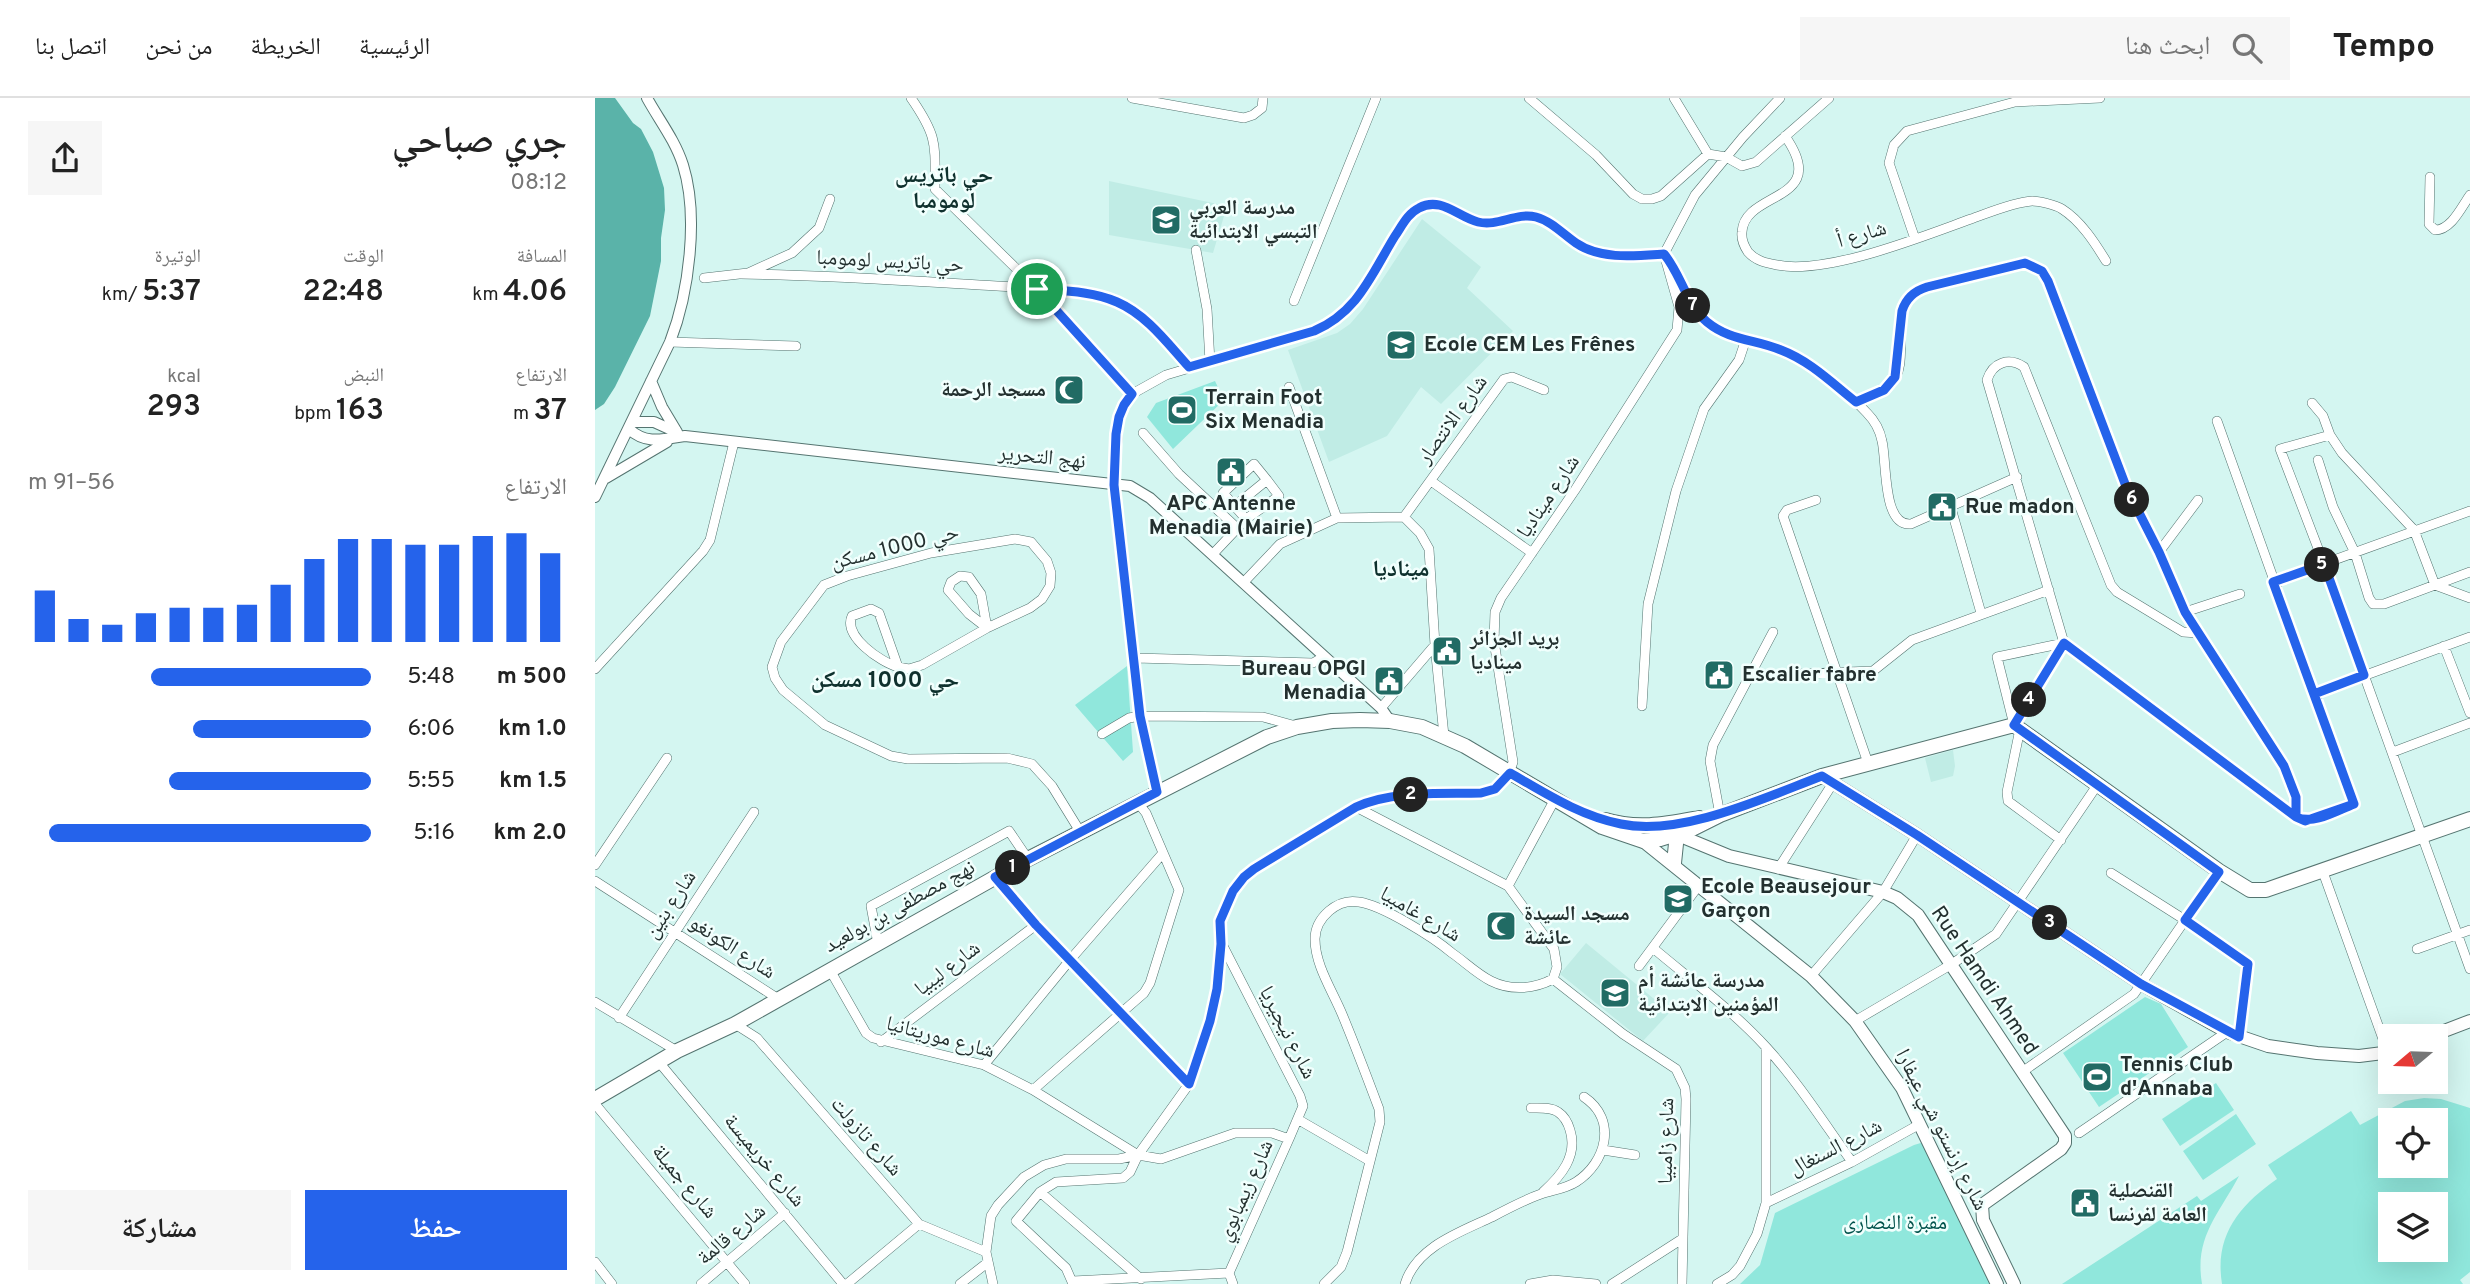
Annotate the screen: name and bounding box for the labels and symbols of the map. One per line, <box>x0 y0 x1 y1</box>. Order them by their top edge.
district label: حي باتريس لومومبا <box>895 162 993 217</box>
place label: مدرسة العربي التبسي الابتدائية <box>1189 195 1318 247</box>
school or university icon: مدرسة العربي التبسي الابتدائية <box>1149 203 1183 237</box>
street label: شارع أ <box>1834 214 1890 255</box>
street label: حي باتريس لومومبا <box>815 245 964 281</box>
pin <box>1007 259 1067 319</box>
pin: 7 <box>1675 288 1711 324</box>
school or university icon: Ecole CEM Les Frênes <box>1384 328 1418 362</box>
place label: Ecole CEM Les Frênes <box>1424 332 1635 359</box>
street label: شارع الانتصار <box>1411 370 1494 471</box>
mosque icon: مسجد الرحمة <box>1052 373 1086 407</box>
place label: مسجد الرحمة <box>941 377 1046 404</box>
place label: Terrain Foot Six Menadia <box>1205 385 1324 436</box>
sports icon: Terrain Foot Six Menadia <box>1165 393 1199 427</box>
street label: نهج التحرير <box>996 440 1087 476</box>
street label: شارع ميناديا <box>1511 450 1587 544</box>
public building icon: APC Antenne Menadia (Mairie) <box>1214 455 1248 489</box>
pin: 6 <box>2115 482 2149 518</box>
public building icon: Rue madon <box>1925 490 1959 524</box>
place label: APC Antenne Menadia (Mairie) <box>1149 491 1313 542</box>
place label: Rue madon <box>1965 494 2075 521</box>
street label: حي 1000 مسكن <box>828 519 962 578</box>
pin: 5 <box>2305 547 2339 582</box>
district label: ميناديا <box>1372 556 1430 585</box>
place label: بريد الجزائر ميناديا <box>1469 626 1559 677</box>
public building icon: بريد الجزائر ميناديا <box>1430 634 1464 668</box>
place label: Bureau OPGI Menadia <box>1241 656 1366 707</box>
public building icon: Escalier fabre <box>1702 658 1736 692</box>
place label: Escalier fabre <box>1742 662 1877 689</box>
public building icon: Bureau OPGI Menadia <box>1372 664 1406 698</box>
district label: حي 1000 مسكن <box>811 667 959 697</box>
pin: 4 <box>2011 682 2047 718</box>
pin: 2 <box>1393 778 1429 812</box>
pin: 1 <box>995 850 1031 886</box>
street label: نهج مصطفى بن بولعيد <box>820 854 980 960</box>
street label: شارع بنين <box>639 866 703 944</box>
place label: Ecole Beausejour Garçon <box>1701 874 1871 925</box>
street label: شارع غامبيا <box>1375 881 1465 949</box>
school or university icon: Ecole Beausejour Garçon <box>1661 882 1695 916</box>
place label: مسجد السيدة عائشة <box>1524 901 1630 952</box>
street label: Rue Hamdi Ahmed <box>1924 901 2044 1061</box>
pin: 3 <box>2033 906 2067 940</box>
mosque icon: مسجد السيدة عائشة <box>1484 909 1518 943</box>
street label: شارع الكونغو <box>684 910 780 986</box>
street label: شارع ليبيا <box>910 935 986 1003</box>
place label: مدرسة عائشة أم المؤمنين الابتدائية <box>1638 965 1779 1019</box>
school or university icon: مدرسة عائشة أم المؤمنين الابتدائية <box>1598 976 1632 1010</box>
street label: شارع نيجيريا <box>1252 982 1322 1084</box>
street label: شارع موريتانيا <box>883 1011 997 1065</box>
north arrow <box>2378 1024 2448 1094</box>
street label: شارع إرنستو شي عيفارا <box>1887 1045 1993 1216</box>
place label: Tennis Club d'Annaba <box>2120 1052 2233 1103</box>
sports icon: Tennis Club d'Annaba <box>2080 1060 2114 1094</box>
street label: شارع تازولت <box>824 1092 908 1182</box>
street label: شارع زامبيا <box>1653 1097 1681 1185</box>
street label: شارع خريميسة <box>717 1109 811 1213</box>
street label: شارع السنغال <box>1785 1113 1887 1183</box>
street label: شارع زيمبابوي <box>1212 1136 1282 1247</box>
street label: شارع جميلة <box>645 1139 723 1225</box>
place label: القنصلية العامة لفرنسا <box>2108 1178 2207 1229</box>
public building icon: القنصلية العامة لفرنسا <box>2068 1186 2102 1220</box>
street label: شارع قالمة <box>692 1198 772 1272</box>
park label: مقبرة النصارى <box>1843 1210 1947 1237</box>

